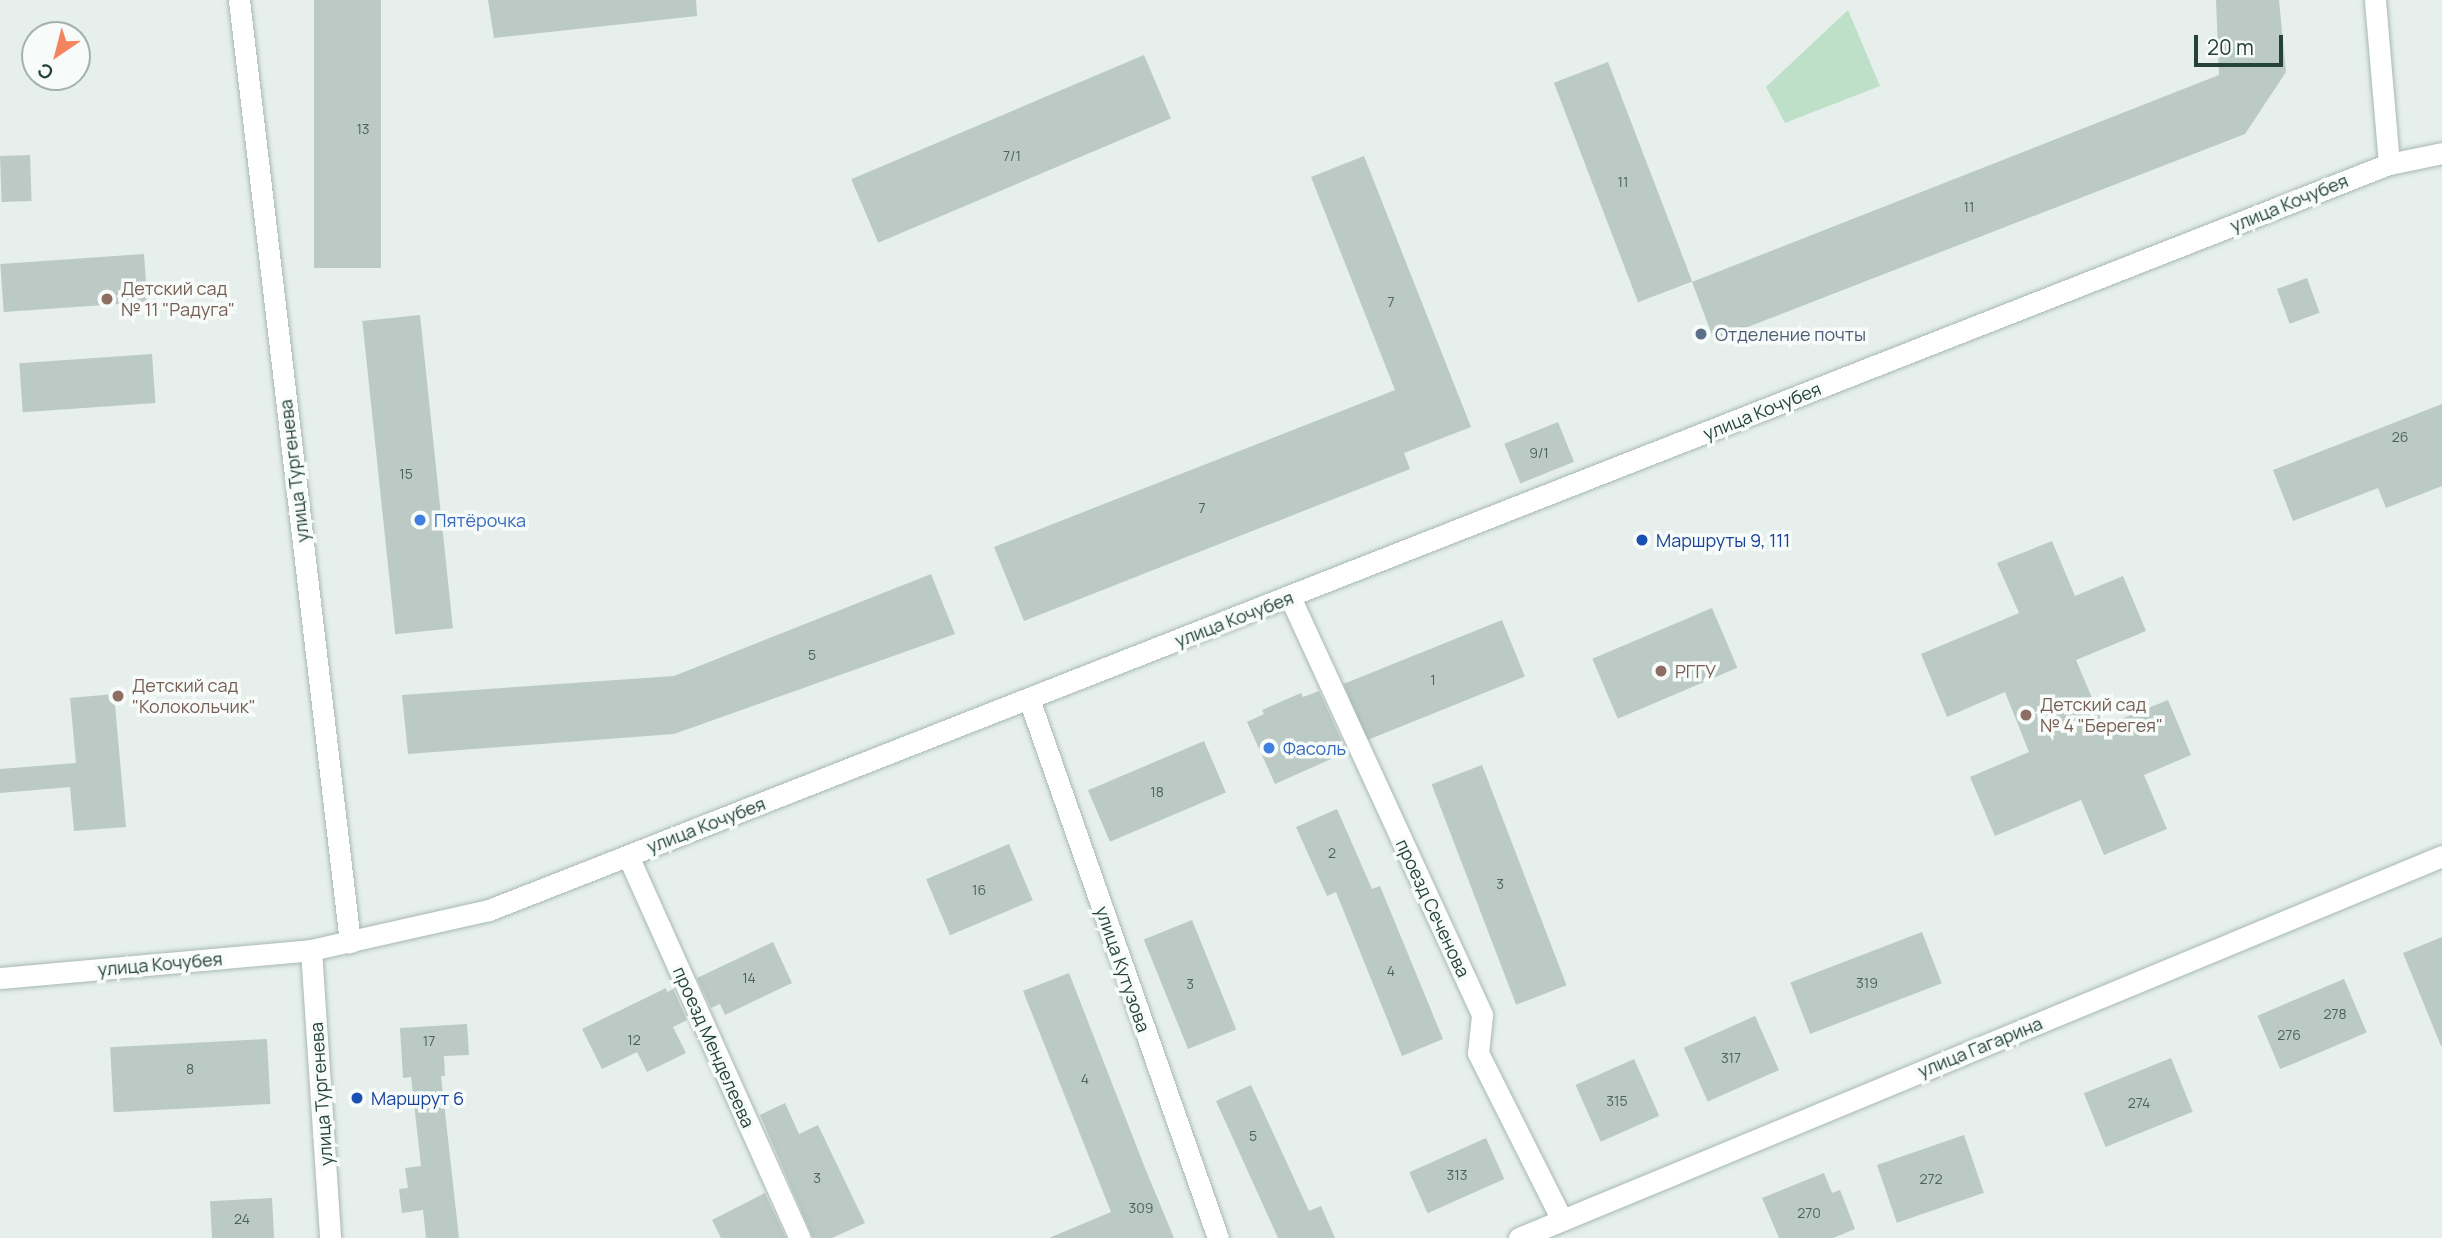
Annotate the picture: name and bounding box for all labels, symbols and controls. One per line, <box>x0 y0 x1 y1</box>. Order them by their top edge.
north arrow <box>21 21 91 91</box>
scale bar <box>2197 21 2286 65</box>
text: 20 m <box>2207 33 2254 61</box>
text: С <box>32 57 58 86</box>
house number: 13 <box>356 121 370 137</box>
house number: 7/1 <box>1003 148 1021 164</box>
street label: улица Кочубея <box>2227 170 2351 236</box>
house number: 11 <box>1618 174 1628 190</box>
house number: 11 <box>1964 199 1974 215</box>
place label: Детский сад № 11 "Радуга" <box>121 278 235 320</box>
marker: Детский сад № 11 "Радуга" <box>99 291 115 307</box>
house number: 7 <box>1387 294 1395 310</box>
place label: Отделение почты <box>1715 323 1866 345</box>
marker: Отделение почты <box>1693 326 1709 342</box>
street label: улица Кочубея <box>1700 378 1824 444</box>
street label: улица Тургенева <box>275 398 313 544</box>
house number: 26 <box>2392 429 2408 445</box>
house number: 9/1 <box>1529 445 1549 461</box>
house number: 15 <box>399 466 413 482</box>
house number: 7 <box>1198 500 1206 516</box>
place label: Пятёрочка <box>434 509 526 531</box>
marker: Пятёрочка <box>412 512 428 528</box>
place label: Маршруты 9, 111 <box>1656 529 1790 551</box>
marker: Маршруты 9, 111 <box>1634 532 1650 548</box>
street label: улица Кочубея <box>1172 586 1296 652</box>
house number: 5 <box>808 647 816 663</box>
place label: РГГУ <box>1675 660 1716 682</box>
marker: РГГУ <box>1653 663 1669 679</box>
house number: 1 <box>1430 672 1436 688</box>
place label: Детский сад "Колокольчик" <box>132 675 256 718</box>
marker: Детский сад "Колокольчик" <box>110 688 126 704</box>
place label: Детский сад № 4 "Берегея" <box>2040 694 2163 736</box>
marker: Детский сад № 4 "Берегея" <box>2018 707 2034 723</box>
place label: Фасоль <box>1283 737 1346 759</box>
marker: Фасоль <box>1261 740 1277 756</box>
house number: 18 <box>1150 784 1164 800</box>
street label: улица Кочубея <box>644 792 768 858</box>
street label: проезд Сеченова <box>1392 836 1474 980</box>
house number: 2 <box>1328 845 1336 861</box>
house number: 3 <box>1496 876 1504 892</box>
house number: 16 <box>972 882 986 898</box>
street label: улица Кутузова <box>1091 903 1155 1035</box>
street label: улица Кочубея <box>97 948 223 980</box>
street label: проезд Менделеева <box>669 963 759 1131</box>
house number: 4 <box>1387 963 1395 979</box>
house number: 14 <box>742 970 756 986</box>
house number: 319 <box>1856 975 1878 991</box>
house number: 3 <box>1186 976 1194 992</box>
house number: 278 <box>2323 1006 2347 1022</box>
street label: улица Гагарина <box>1915 1012 2045 1082</box>
street label: улица Тургенева <box>305 1022 337 1166</box>
house number: 276 <box>2277 1027 2301 1043</box>
house number: 12 <box>627 1032 641 1048</box>
house number: 17 <box>423 1033 435 1049</box>
house number: 317 <box>1721 1050 1741 1066</box>
house number: 8 <box>186 1061 194 1077</box>
house number: 4 <box>1081 1071 1089 1087</box>
place label: Маршрут 6 <box>371 1087 464 1109</box>
marker: Маршрут 6 <box>349 1090 365 1106</box>
house number: 315 <box>1606 1093 1628 1109</box>
house number: 274 <box>2128 1095 2150 1111</box>
house number: 5 <box>1249 1128 1257 1144</box>
house number: 313 <box>1447 1167 1467 1183</box>
house number: 3 <box>813 1170 821 1186</box>
house number: 272 <box>1920 1171 1942 1187</box>
house number: 309 <box>1129 1200 1153 1216</box>
house number: 270 <box>1797 1205 1821 1221</box>
house number: 24 <box>234 1211 250 1227</box>

